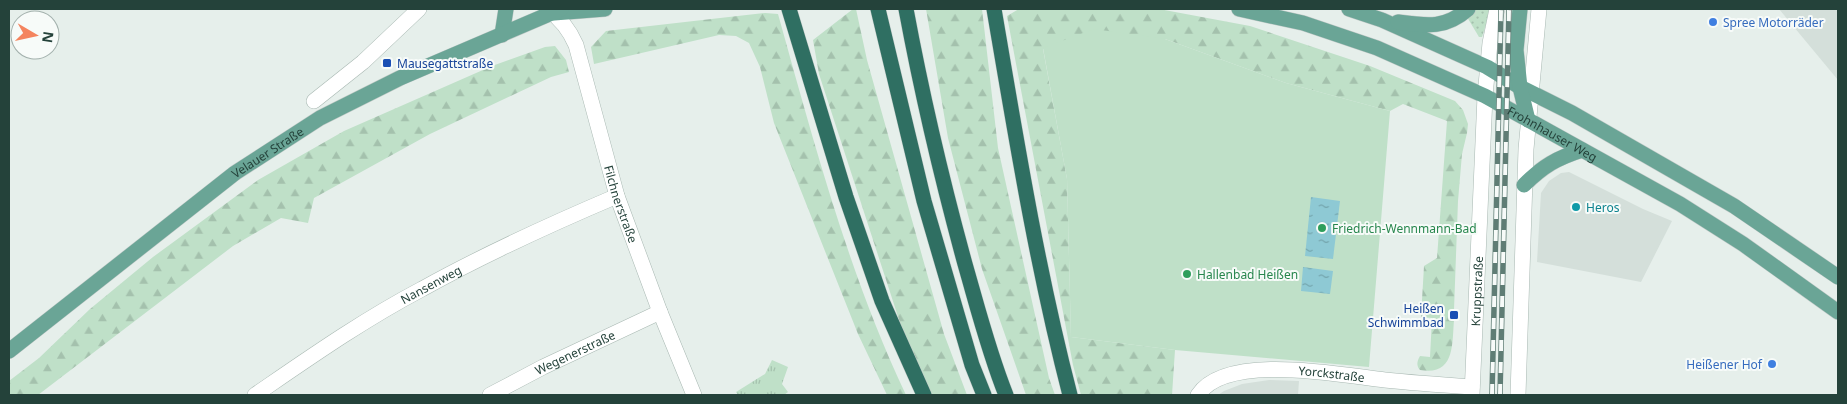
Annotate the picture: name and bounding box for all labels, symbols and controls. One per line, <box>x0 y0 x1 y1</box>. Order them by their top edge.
north arrow <box>10 10 60 60</box>
place label: Spree Motorräder <box>1723 14 1824 31</box>
marker: Spree Motorräder <box>1707 16 1719 28</box>
text: N <box>38 30 59 44</box>
place label: Mausegattstraße <box>397 55 493 72</box>
marker: Mausegattstraße <box>381 57 393 69</box>
street label: Frohnhauser Weg <box>1505 102 1601 165</box>
street label: Velauer Straße <box>228 122 307 182</box>
street label: Filchnerstraße <box>601 163 642 245</box>
place label: Heros <box>1586 199 1620 216</box>
marker: Heros <box>1570 201 1582 213</box>
place label: Friedrich-Wennmann-Bad <box>1332 220 1477 237</box>
marker: Friedrich-Wennmann-Bad <box>1316 222 1328 234</box>
street label: Kruppstraße <box>1466 255 1487 327</box>
street label: Nansenweg <box>397 261 464 308</box>
place label: Hallenbad Heißen <box>1197 266 1298 283</box>
marker: Hallenbad Heißen <box>1181 268 1193 280</box>
place label: Heißen Schwimmbad <box>1368 300 1444 331</box>
marker: Heißen Schwimmbad <box>1448 309 1460 321</box>
street label: Wegenerstraße <box>532 326 618 378</box>
place label: Heißener Hof <box>1686 356 1763 373</box>
marker: Heißener Hof <box>1766 358 1778 370</box>
street label: Yorckstraße <box>1298 362 1366 386</box>

